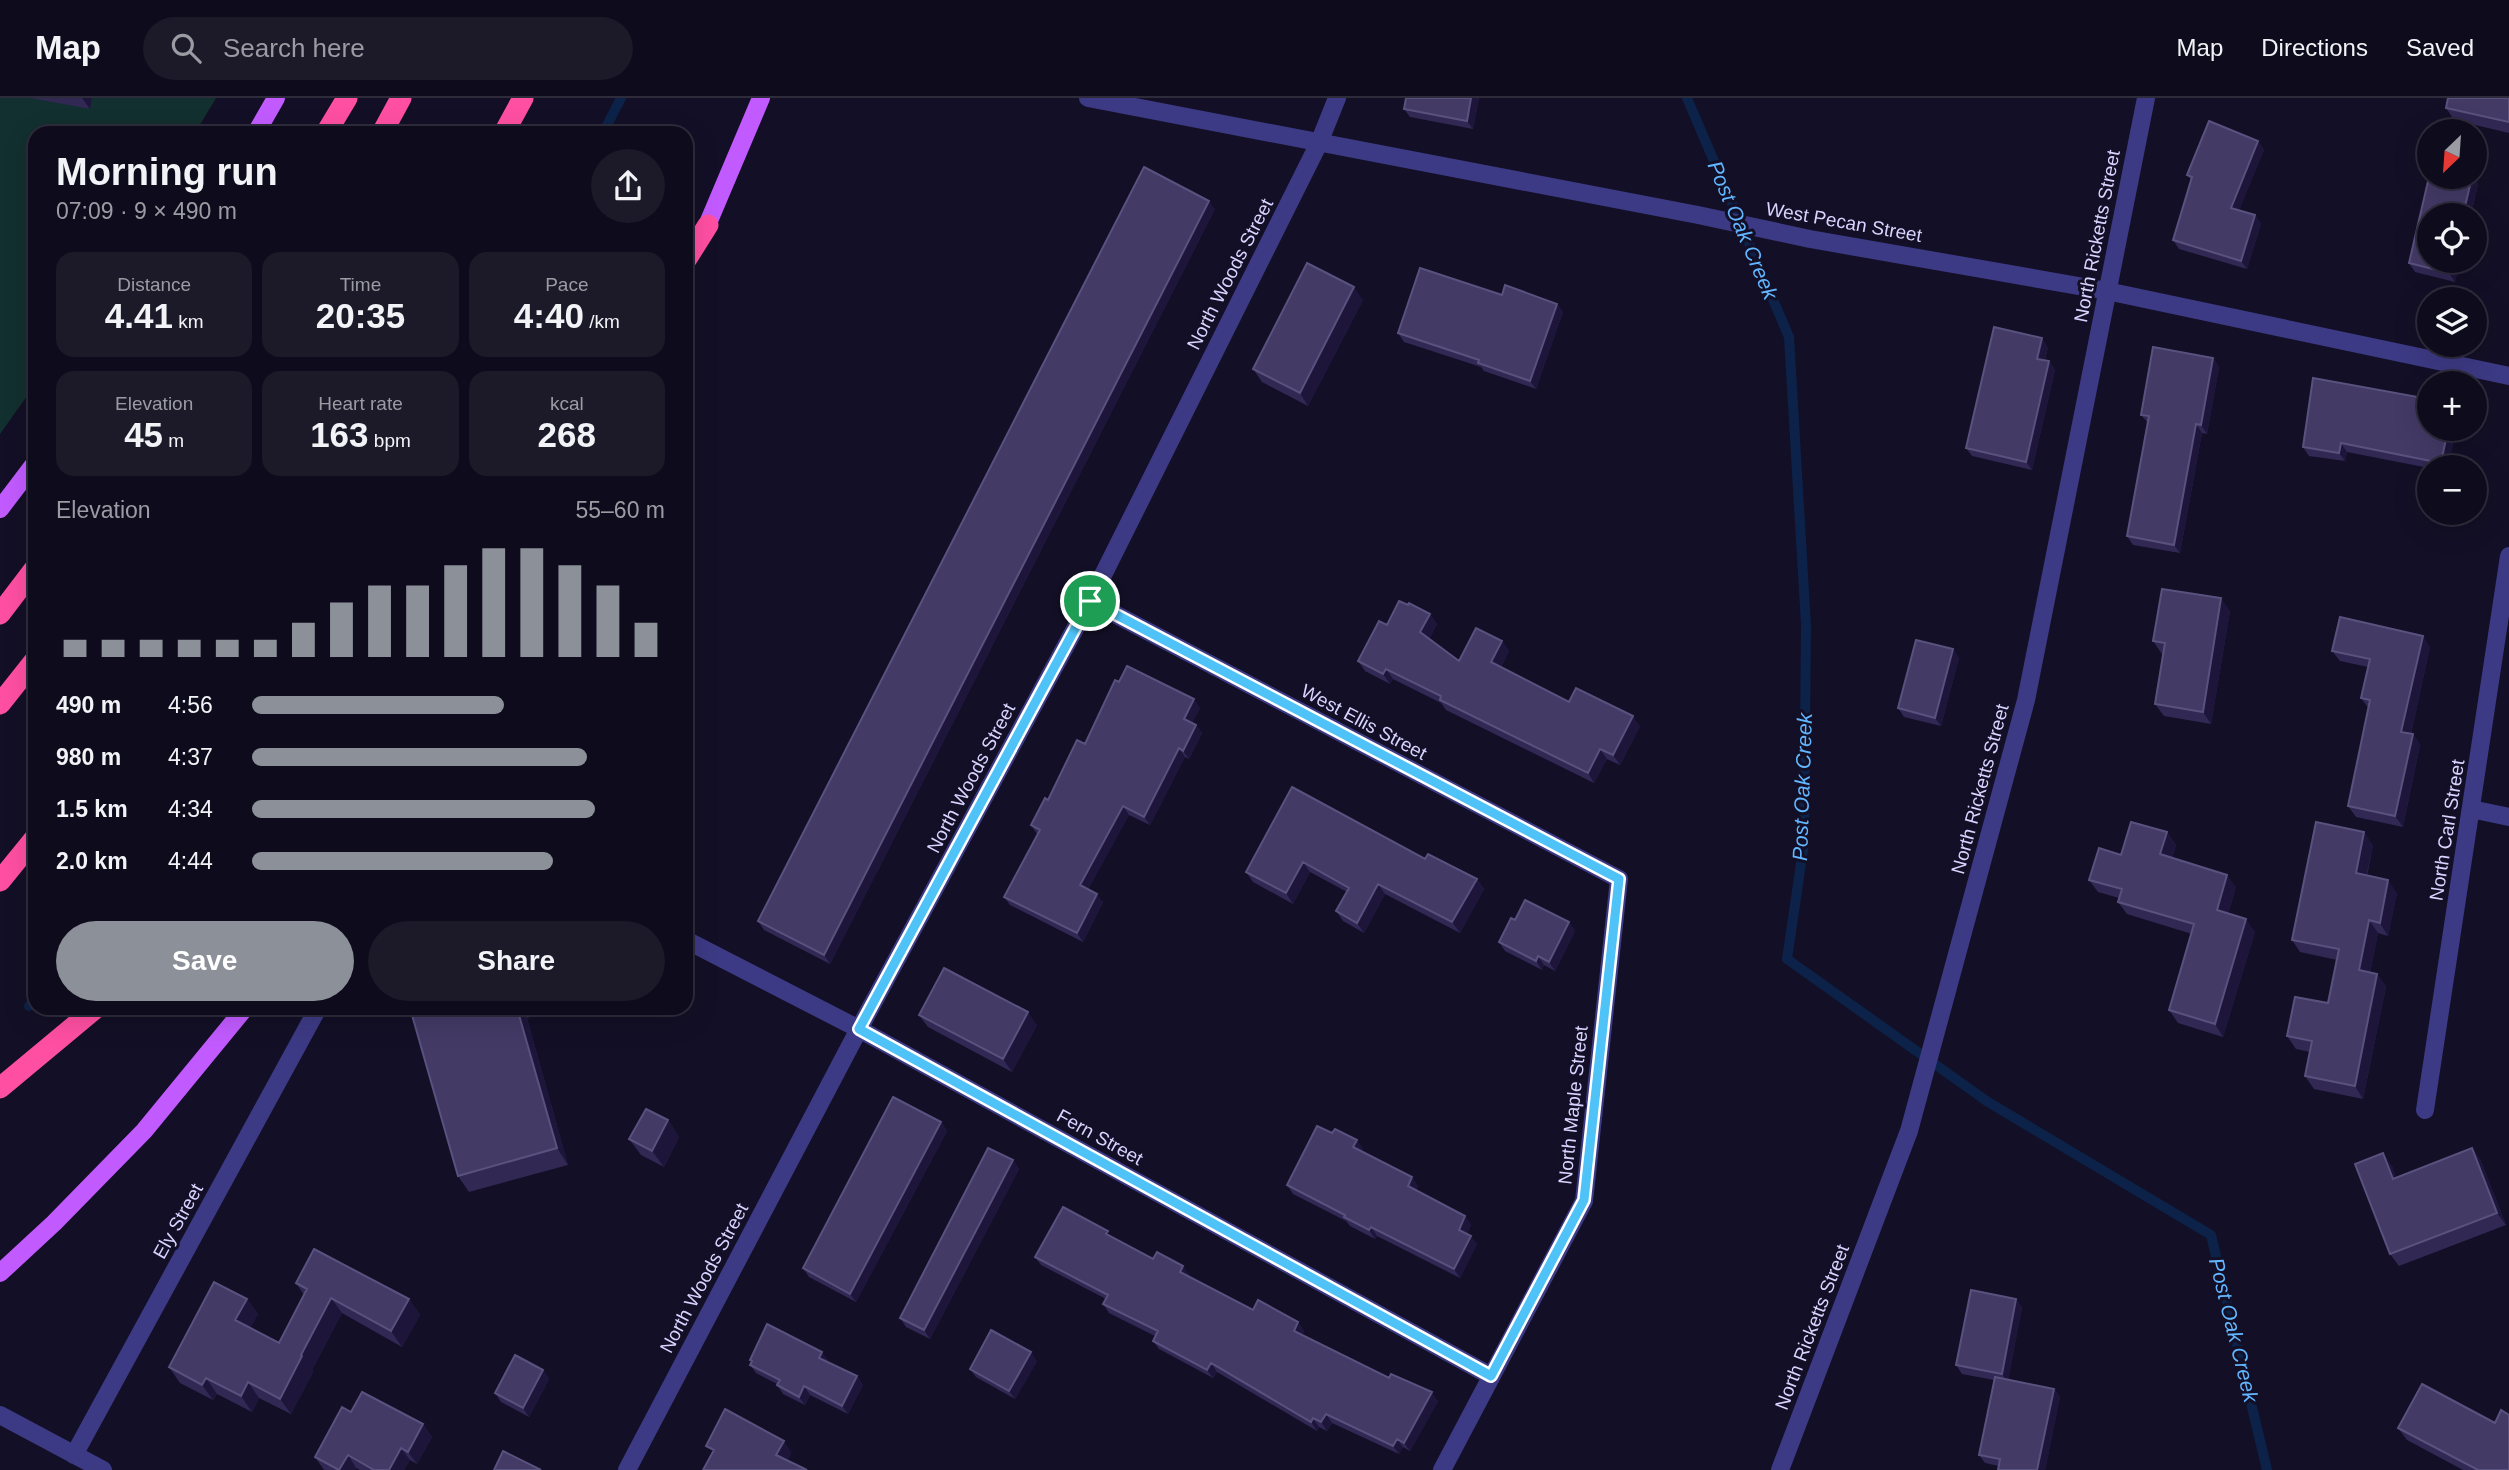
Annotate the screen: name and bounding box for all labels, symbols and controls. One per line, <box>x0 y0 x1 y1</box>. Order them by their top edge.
search box <box>143 17 633 80</box>
text: Map <box>35 29 101 66</box>
icon: search <box>167 29 205 67</box>
text: Search here <box>223 33 365 63</box>
text: Map <box>2177 34 2223 61</box>
text: Directions <box>2261 34 2368 61</box>
text: Saved <box>2406 34 2474 61</box>
north arrow <box>2417 119 2487 189</box>
map controls <box>2417 119 2487 525</box>
street label: North Ricketts Street <box>2070 147 2124 324</box>
button: share <box>591 149 665 223</box>
text: Morning run <box>56 151 278 193</box>
water label: Post Oak Creek <box>1703 157 1783 304</box>
street label: North Woods Street <box>1183 194 1277 353</box>
text: 07:09 · 9 × 490 m <box>56 198 237 224</box>
street label: West Pecan Street <box>1764 198 1924 246</box>
button: locate <box>2417 203 2487 273</box>
text: Distance <box>117 274 191 295</box>
text: Time <box>340 274 381 295</box>
text: Pace <box>545 274 588 295</box>
button: layers <box>2417 287 2487 357</box>
text: 4.41 <box>105 296 173 335</box>
text: 20:35 <box>316 296 405 335</box>
text: 4:40 <box>514 296 584 335</box>
text: km <box>173 311 204 332</box>
text: /km <box>584 311 620 332</box>
button: + <box>2417 371 2487 441</box>
text: Elevation <box>115 393 193 414</box>
text: Heart rate <box>318 393 403 414</box>
text: kcal <box>550 393 584 414</box>
text: 45 <box>124 415 163 454</box>
text: 163 <box>310 415 369 454</box>
text: 268 <box>538 415 596 454</box>
text: m <box>163 430 184 451</box>
text: bpm <box>369 430 411 451</box>
button: − <box>2417 455 2487 525</box>
text: Elevation <box>56 497 151 523</box>
text: 55–60 m <box>575 497 665 523</box>
pin <box>1060 571 1120 631</box>
icon: arrive <box>1071 582 1109 620</box>
street label: West Ellis Street <box>1298 680 1431 764</box>
text: 490 m <box>56 692 121 718</box>
text: 4:56 <box>168 692 213 718</box>
street label: North Woods Street <box>923 699 1020 856</box>
street label: North Ricketts Street <box>1947 701 2013 876</box>
water label: Post Oak Creek <box>1788 711 1816 861</box>
text: 980 m <box>56 744 121 770</box>
text: 4:37 <box>168 744 213 770</box>
street label: North Carl Street <box>2425 757 2469 902</box>
text: 1.5 km <box>56 796 128 822</box>
text: 4:34 <box>168 796 213 822</box>
text: 2.0 km <box>56 848 128 874</box>
text: 4:44 <box>168 848 213 874</box>
button: Save <box>56 921 354 1001</box>
button: Share <box>368 921 665 1001</box>
street label: North Maple Street <box>1554 1024 1592 1185</box>
street label: Fern Street <box>1053 1105 1147 1170</box>
street label: Ely Street <box>149 1179 207 1262</box>
street label: North Woods Street <box>656 1199 753 1356</box>
street label: North Ricketts Street <box>1771 1241 1853 1413</box>
water label: Post Oak Creek <box>2205 1255 2263 1406</box>

